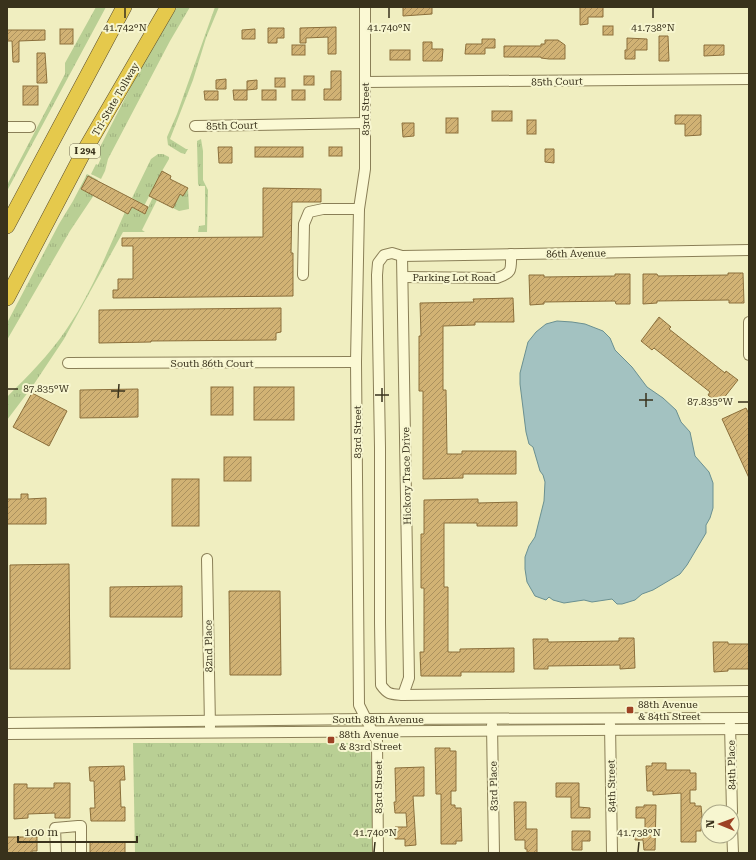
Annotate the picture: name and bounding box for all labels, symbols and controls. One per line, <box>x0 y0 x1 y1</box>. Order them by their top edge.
text: 41.742°N <box>103 22 147 33</box>
text: 41.740°N <box>367 22 411 33</box>
text: 41.738°N <box>631 22 675 33</box>
street label: Tri-State Tollway <box>90 61 141 138</box>
street label: 85th Court <box>531 76 583 87</box>
street label: 83rd Street <box>360 82 371 135</box>
street label: 85th Court <box>206 120 258 131</box>
road number: I 294 <box>70 144 100 158</box>
street label: 86th Avenue <box>546 247 606 260</box>
street label: Parking Lot Road <box>412 272 496 283</box>
street label: South 86th Court <box>171 358 254 369</box>
text: 87.835°W <box>23 383 70 394</box>
text: 87.835°W <box>687 396 734 407</box>
street label: 83rd Street <box>352 405 363 458</box>
street label: Hickory Trace Drive <box>400 427 413 525</box>
street label: 82nd Place <box>203 619 214 672</box>
place label: 88th Avenue & 84th Street <box>638 699 701 722</box>
marker: 88th Avenue & 84th Street <box>625 705 635 715</box>
street label: South 88th Avenue <box>332 714 424 725</box>
place label: 88th Avenue & 83rd Street <box>339 729 402 752</box>
marker: 88th Avenue & 83rd Street <box>326 735 336 745</box>
street label: 84th Place <box>726 740 737 790</box>
street label: 84th Street <box>606 759 617 812</box>
street label: 83rd Street <box>373 760 384 813</box>
street label: 83rd Place <box>488 760 499 811</box>
north arrow <box>700 804 740 844</box>
scale bar <box>18 818 137 844</box>
text: N <box>704 819 717 828</box>
text: 100 m <box>24 825 58 839</box>
text: 41.740°N <box>353 827 397 838</box>
text: 41.738°N <box>617 827 661 838</box>

